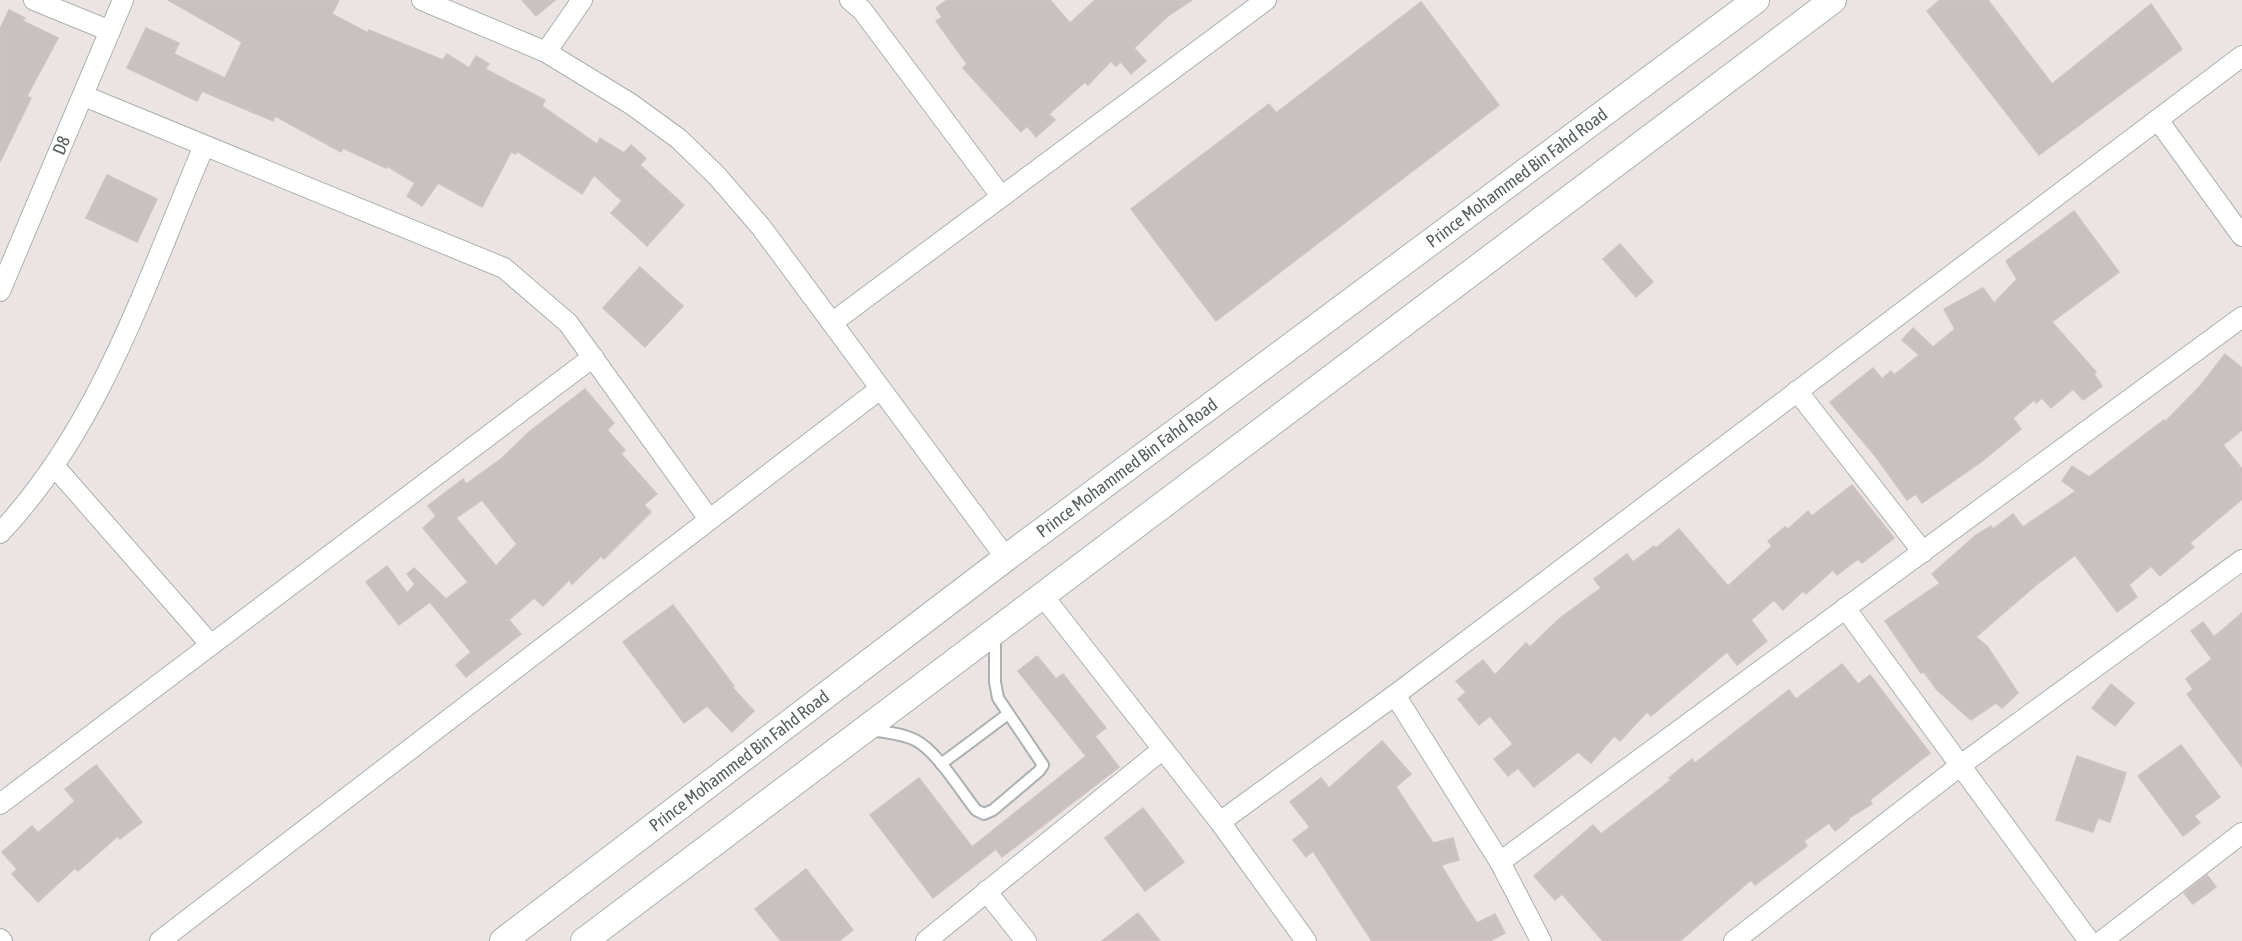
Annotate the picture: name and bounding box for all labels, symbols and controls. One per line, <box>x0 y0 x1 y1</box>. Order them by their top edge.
street label: Prince Mohammed Bin Fahd Road <box>1422 103 1611 252</box>
street label: D8 <box>48 133 74 158</box>
street label: Prince Mohammed Bin Fahd Road <box>1032 393 1221 542</box>
street label: Prince Mohammed Bin Fahd Road <box>645 686 833 836</box>

